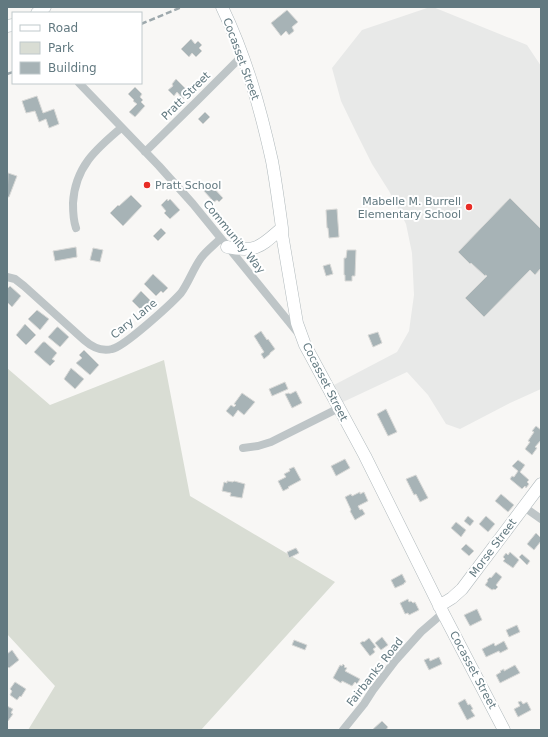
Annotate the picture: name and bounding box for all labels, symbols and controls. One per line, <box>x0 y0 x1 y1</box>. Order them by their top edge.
legend <box>12 12 142 84</box>
street label: Cocasset Street <box>220 16 262 103</box>
text: Road <box>48 21 78 35</box>
text: Park <box>48 41 74 55</box>
text: Building <box>48 61 97 75</box>
street label: Pratt Street <box>159 69 213 123</box>
place label: Pratt School <box>155 179 221 192</box>
marker: Pratt School <box>142 180 152 190</box>
place label: Mabelle M. Burrell Elementary School <box>358 195 461 221</box>
street label: Community Way <box>200 198 268 277</box>
marker: Mabelle M. Burrell Elementary School <box>464 202 474 212</box>
street label: Cary Lane <box>108 296 160 342</box>
street label: Cocasset Street <box>300 340 351 424</box>
street label: Morse Street <box>467 516 520 580</box>
street label: Cocasset Street <box>447 629 499 712</box>
street label: Fairbanks Road <box>344 635 406 709</box>

